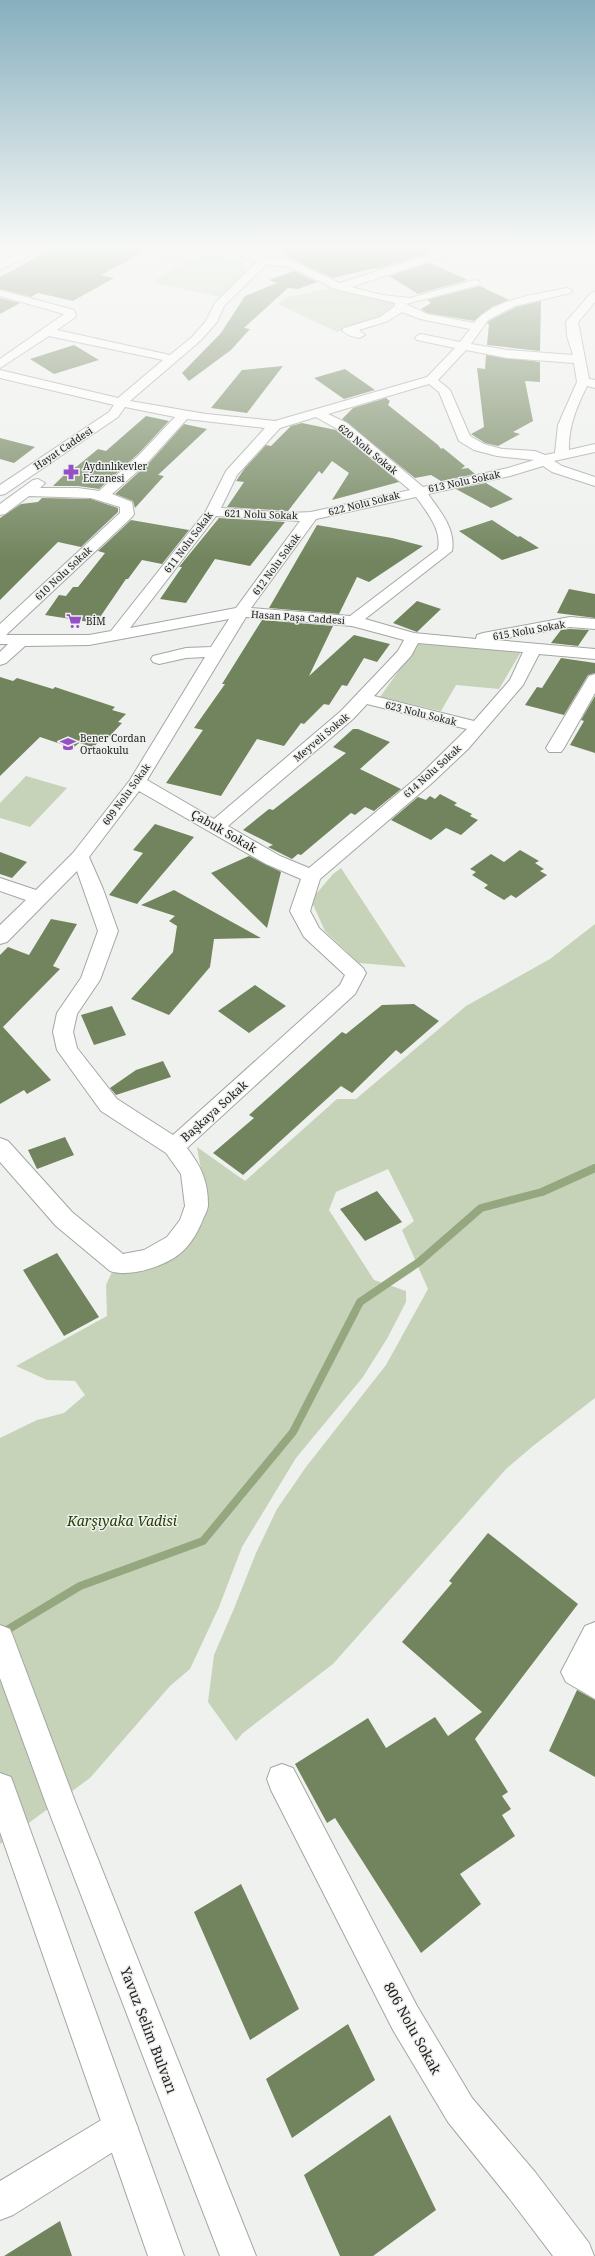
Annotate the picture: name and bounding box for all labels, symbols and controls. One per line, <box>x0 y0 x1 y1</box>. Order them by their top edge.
street label: 620 Nolu Sokak <box>335 420 401 478</box>
street label: Hayat Caddesi <box>31 423 96 473</box>
place label: Aydınlıkevler Eczanesi <box>83 459 148 485</box>
pharmacy icon: Aydınlıkevler Eczanesi <box>62 463 80 481</box>
street label: 613 Nolu Sokak <box>427 466 501 495</box>
street label: 622 Nolu Sokak <box>327 487 401 519</box>
street label: 621 Nolu Sokak <box>224 506 298 522</box>
street label: 611 Nolu Sokak <box>160 508 216 576</box>
street label: 612 Nolu Sokak <box>249 530 303 598</box>
street label: 610 Nolu Sokak <box>31 543 95 603</box>
street label: Hasan Paşa Caddesi <box>250 607 346 627</box>
supermarket icon: BİM <box>65 612 83 630</box>
place label: BİM <box>86 614 106 628</box>
street label: 615 Nolu Sokak <box>492 617 566 643</box>
street label: 623 Nolu Sokak <box>384 697 458 729</box>
street label: Meyveli Sokak <box>290 709 352 765</box>
place label: Bener Cordan Ortaokulu <box>80 731 146 757</box>
school or university icon: Bener Cordan Ortaokulu <box>59 735 77 753</box>
street label: 614 Nolu Sokak <box>400 741 464 801</box>
street label: 609 Nolu Sokak <box>99 760 153 828</box>
street label: Çabuk Sokak <box>188 805 261 857</box>
street label: Başkaya Sokak <box>177 1076 252 1146</box>
park label: Karşıyaka Vadisi <box>66 1511 178 1530</box>
street label: Yavuz Selim Bulvarı <box>116 1963 182 2096</box>
street label: 806 Nolu Sokak <box>380 1978 447 2078</box>

